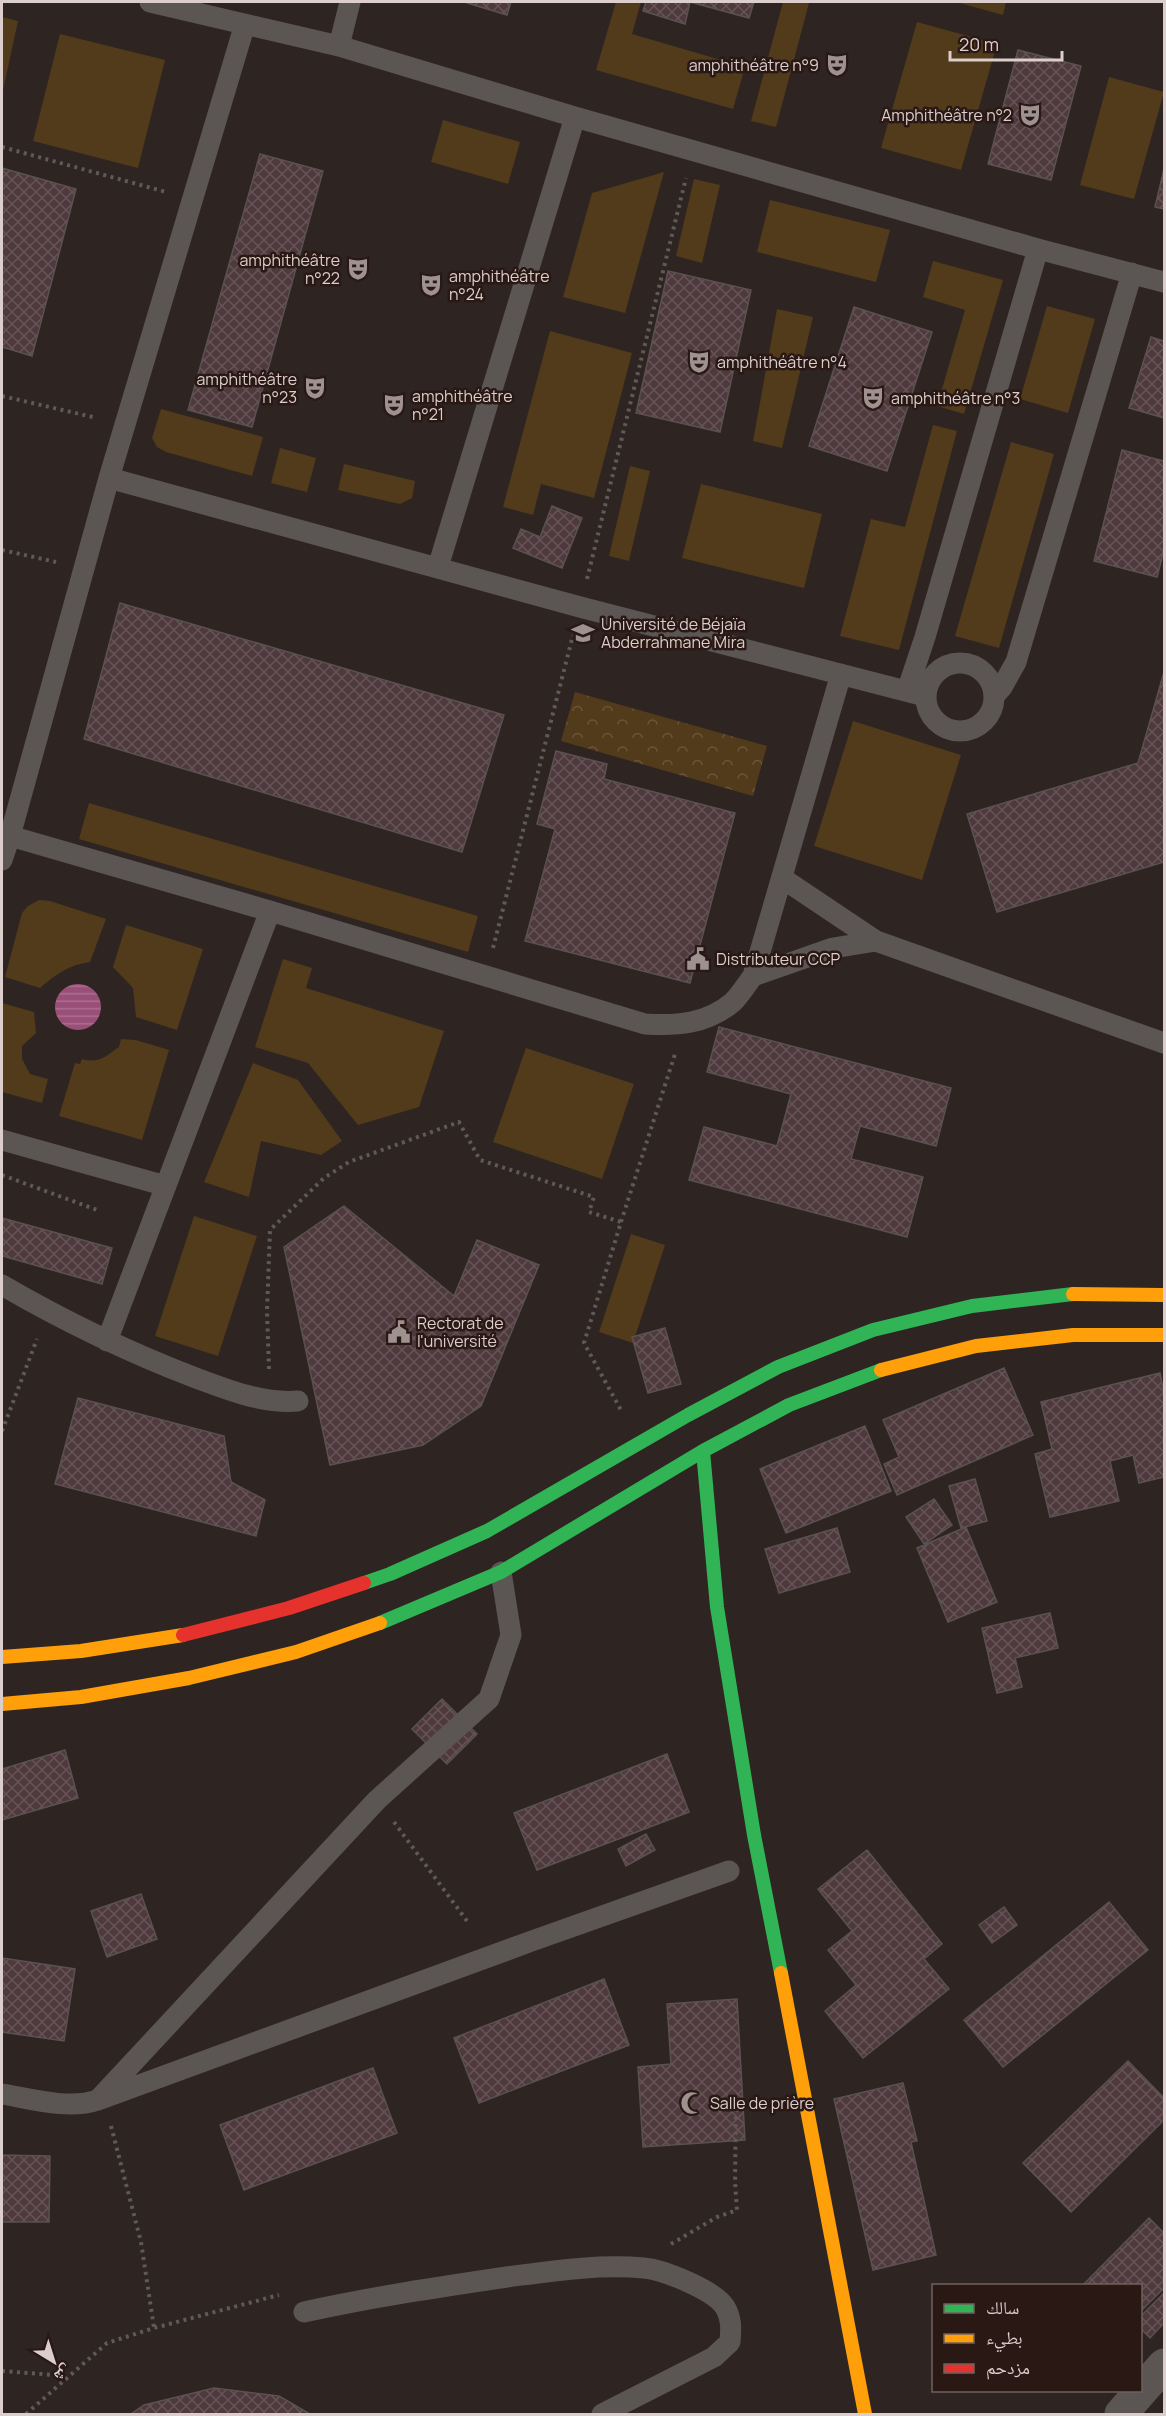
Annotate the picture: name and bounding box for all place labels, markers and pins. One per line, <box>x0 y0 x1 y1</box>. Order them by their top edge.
theatre icon: amphithéâtre n°9 <box>824 52 850 78</box>
place label: amphithéâtre n°9 <box>689 54 819 76</box>
theatre icon: Amphithéâtre n°2 <box>1017 102 1043 128</box>
place label: Amphithéâtre n°2 <box>881 104 1012 126</box>
place label: amphithéâtre n°22 <box>239 249 340 289</box>
theatre icon: amphithéâtre n°22 <box>345 256 371 282</box>
place label: amphithéâtre n°24 <box>449 265 550 305</box>
theatre icon: amphithéâtre n°24 <box>418 272 444 298</box>
theatre icon: amphithéâtre n°4 <box>686 349 712 375</box>
place label: amphithéâtre n°4 <box>717 351 847 373</box>
place label: amphithéâtre n°23 <box>196 368 297 408</box>
theatre icon: amphithéâtre n°23 <box>302 375 328 401</box>
place label: amphithéâtre n°21 <box>412 385 513 425</box>
theatre icon: amphithéâtre n°3 <box>860 385 886 411</box>
place label: amphithéâtre n°3 <box>891 387 1020 409</box>
theatre icon: amphithéâtre n°21 <box>381 392 407 418</box>
place label: Université de Béjaïa Abderrahmane Mira <box>601 613 746 653</box>
school or university icon: Université de Béjaïa Abderrahmane Mira <box>570 620 596 646</box>
public building icon: Distributeur CCP <box>685 946 711 972</box>
place label: Distributeur CCP <box>716 948 841 970</box>
place label: Rectorat de l'université <box>417 1312 504 1352</box>
public building icon: Rectorat de l'université <box>386 1319 412 1345</box>
mosque icon: Salle de prière <box>679 2090 705 2116</box>
place label: Salle de prière <box>710 2092 814 2114</box>

